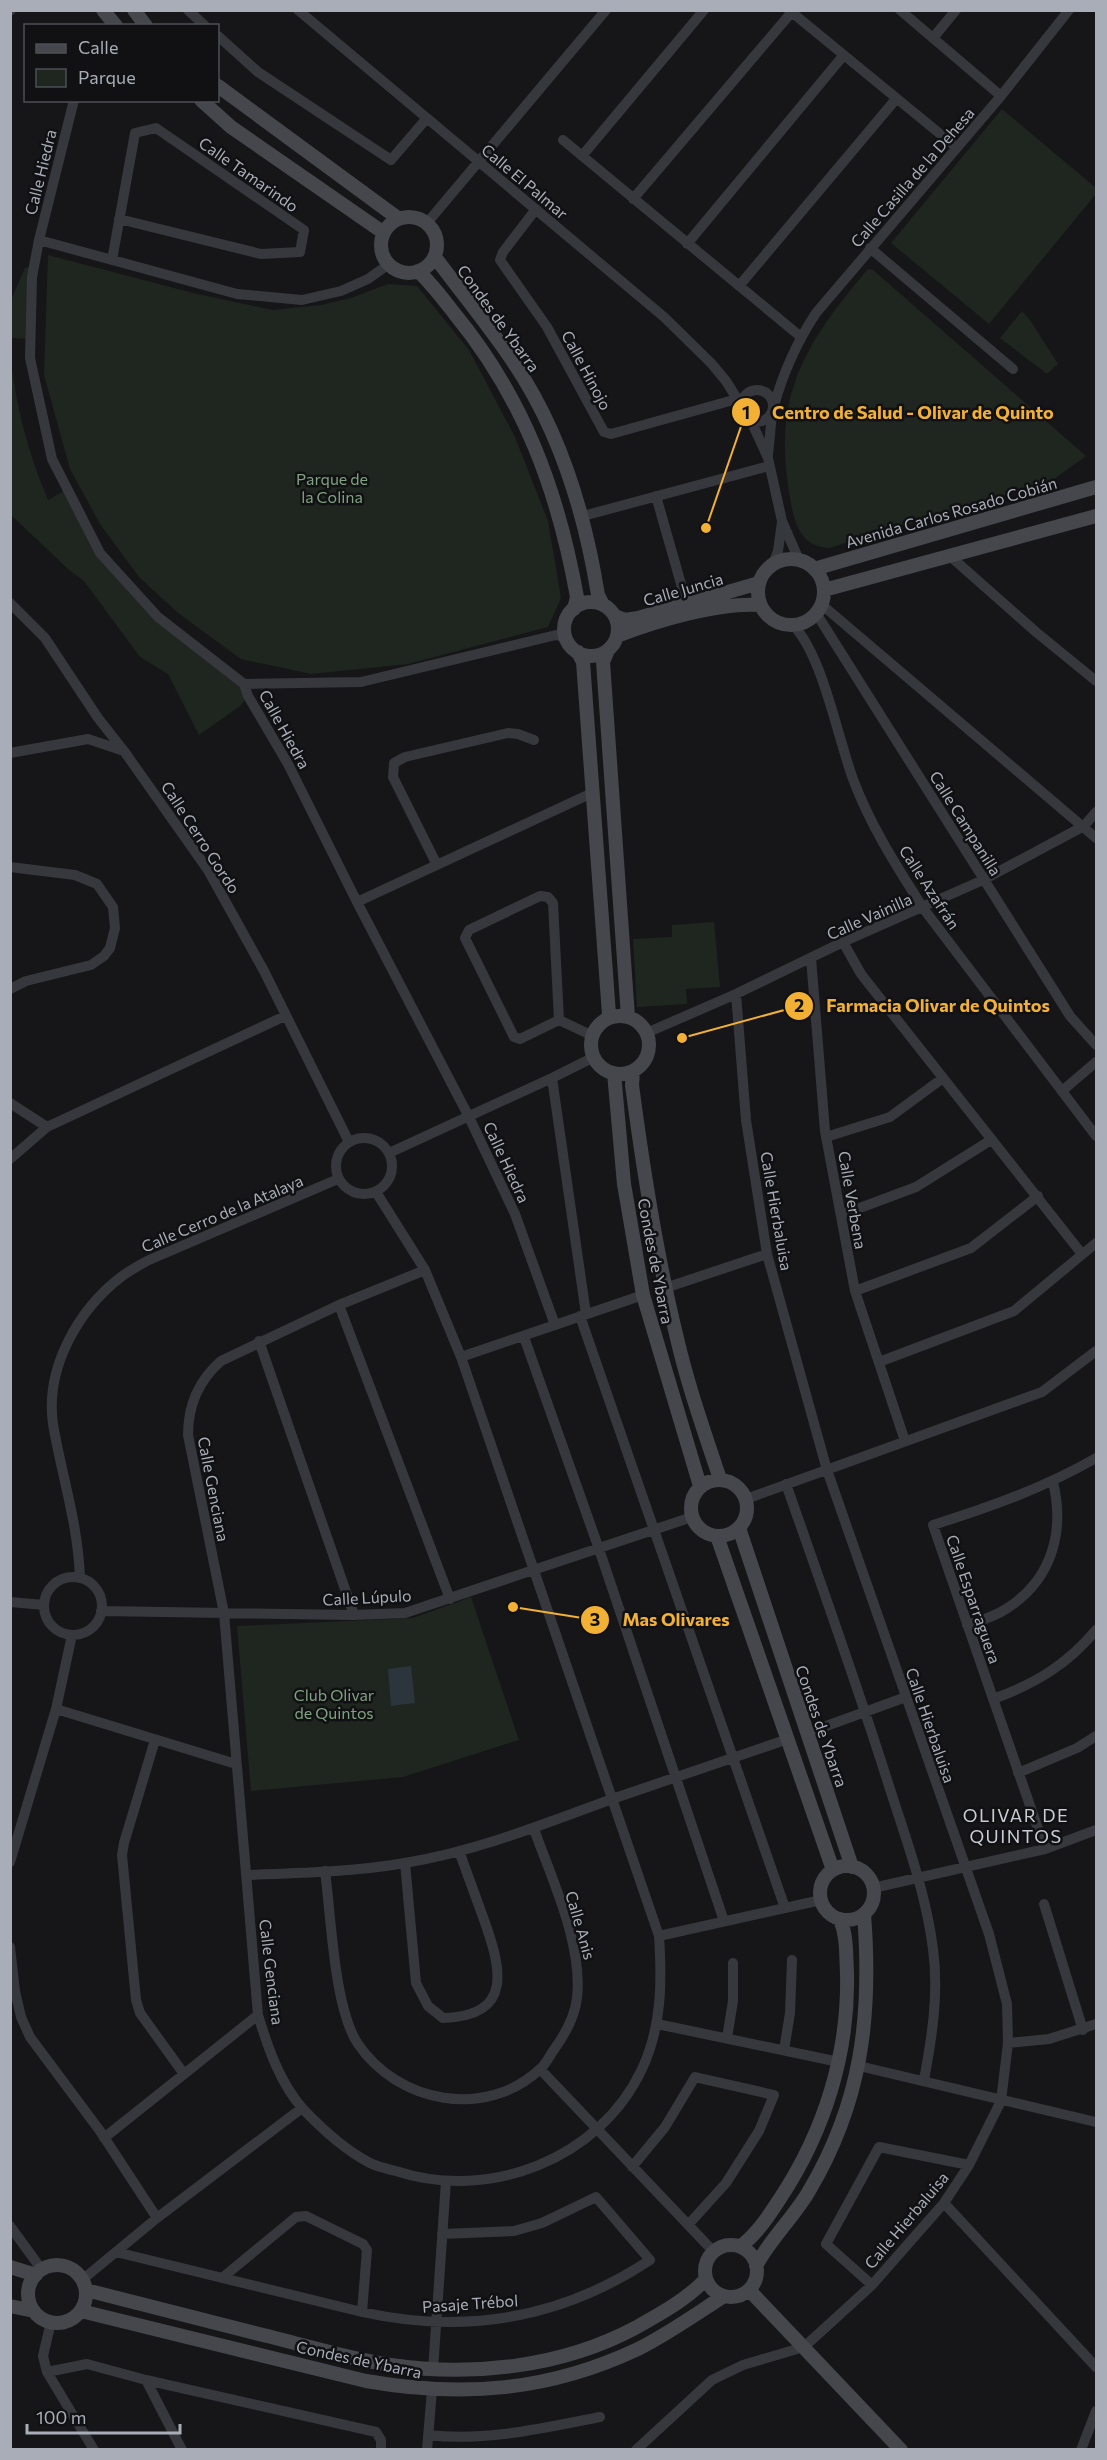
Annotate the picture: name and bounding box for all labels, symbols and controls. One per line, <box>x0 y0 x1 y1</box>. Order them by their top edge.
legend <box>24 24 219 102</box>
text: Calle <box>78 36 118 58</box>
text: Parque <box>78 66 136 88</box>
street label: Calle Casilla de la Dehesa <box>846 103 978 251</box>
street label: Calle Hiedra <box>20 127 60 217</box>
street label: Calle Tamarindo <box>196 133 302 215</box>
street label: Calle El Palmar <box>478 139 572 223</box>
street label: Condes de Ybarra <box>454 261 544 375</box>
street label: Calle Hinojo <box>558 327 616 413</box>
callout: Centro de Salud - Olivar de Quinto <box>731 394 1066 430</box>
text: 1 <box>742 401 750 423</box>
text: Centro de Salud - Olivar de Quinto <box>772 401 1054 423</box>
park label: Parque de la Colina <box>296 469 368 506</box>
street label: Avenida Carlos Rosado Cobián <box>843 473 1059 551</box>
street label: Calle Juncia <box>641 569 725 609</box>
street label: Calle Hiedra <box>256 686 314 772</box>
street label: Calle Campanilla <box>926 767 1006 879</box>
street label: Calle Cerro Gordo <box>158 777 244 897</box>
street label: Calle Azafrán <box>896 841 964 933</box>
street label: Calle Vainilla <box>823 889 915 943</box>
callout: Farmacia Olivar de Quintos <box>784 988 1062 1024</box>
text: 2 <box>794 994 804 1016</box>
text: Farmacia Olivar de Quintos <box>826 994 1050 1016</box>
street label: Calle Hiedra <box>480 1118 534 1206</box>
street label: Calle Hierbaluisa <box>757 1150 797 1272</box>
street label: Calle Verbena <box>835 1150 871 1250</box>
street label: Calle Cerro de la Atalaya <box>138 1170 306 1256</box>
street label: Condes de Ybarra <box>634 1197 678 1325</box>
street label: Calle Genciana <box>195 1435 233 1543</box>
street label: Calle Esparraguera <box>943 1532 1005 1666</box>
street label: Calle Lúpulo <box>322 1585 412 1609</box>
callout: Mas Olivares <box>580 1602 742 1638</box>
text: 3 <box>590 1608 600 1630</box>
text: Mas Olivares <box>622 1608 730 1630</box>
street label: Condes de Ybarra <box>792 1663 852 1789</box>
street label: Calle Hierbaluisa <box>902 1665 960 1785</box>
park label: Club Olivar de Quintos <box>294 1685 375 1722</box>
district label: OLIVAR DE QUINTOS <box>963 1804 1069 1847</box>
street label: Calle Anis <box>562 1888 600 1962</box>
street label: Calle Genciana <box>256 1918 288 2026</box>
street label: Calle Hierbaluisa <box>860 2168 952 2272</box>
street label: Pasaje Trébol <box>421 2290 519 2316</box>
street label: Condes de Ybarra <box>295 2336 423 2382</box>
scale bar <box>27 2397 180 2435</box>
text: 100 m <box>36 2406 86 2428</box>

